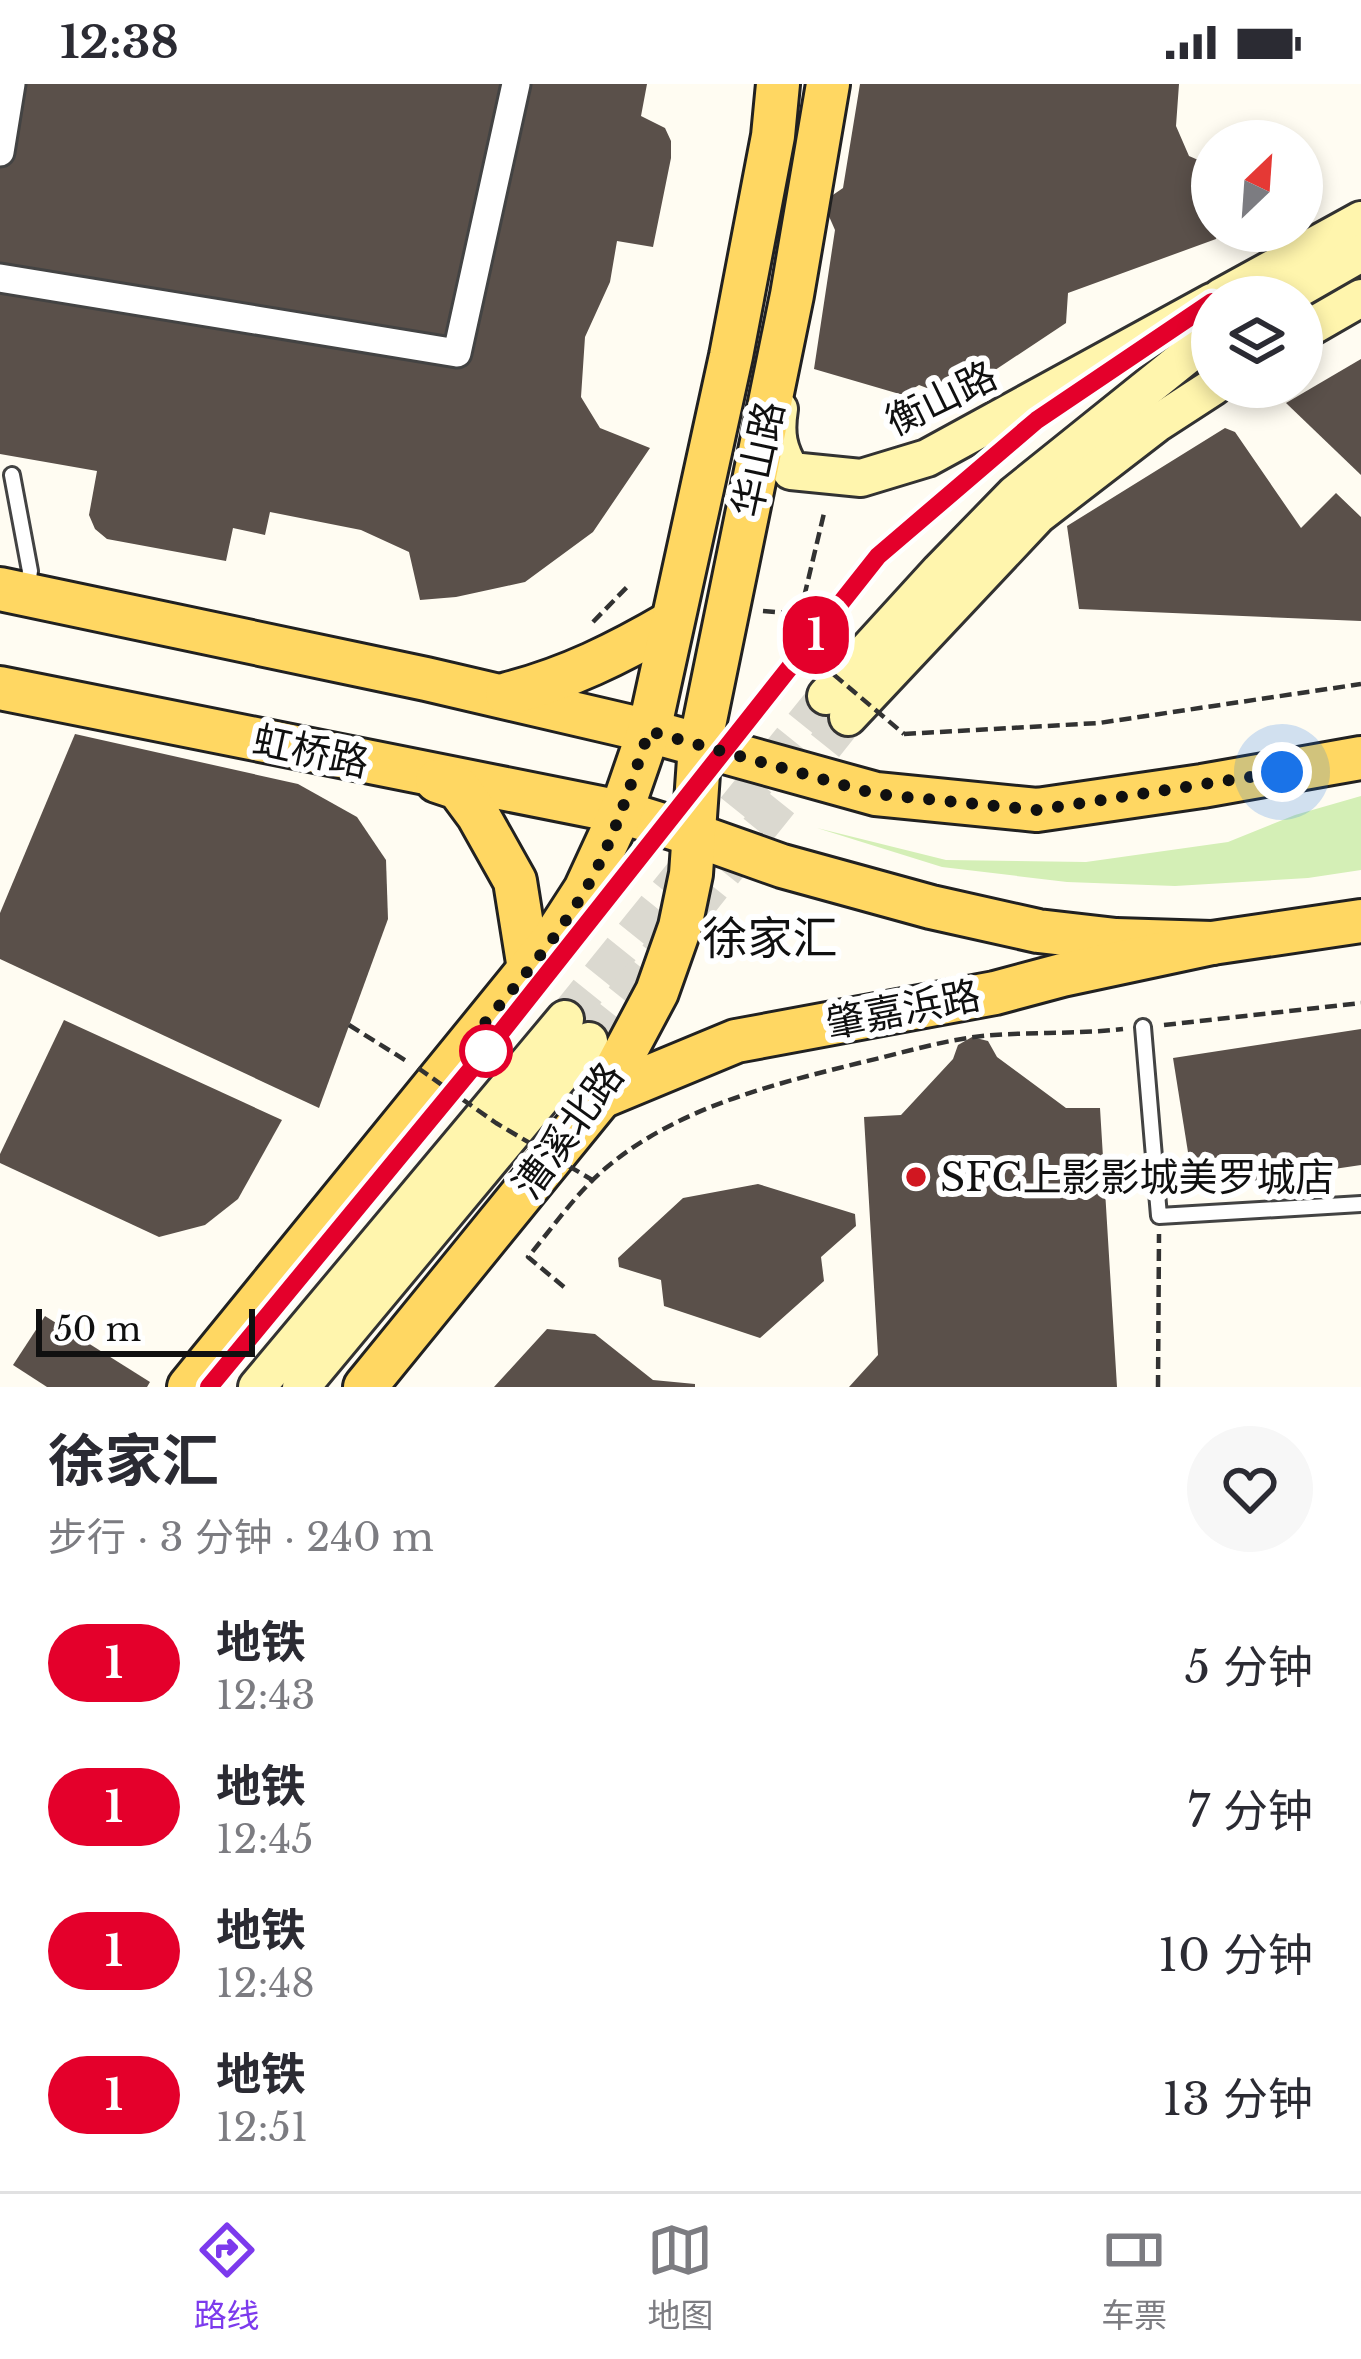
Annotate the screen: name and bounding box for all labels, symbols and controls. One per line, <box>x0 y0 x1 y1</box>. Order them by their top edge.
text: 12:38 <box>60 14 179 70</box>
north arrow <box>1191 120 1323 252</box>
map controls <box>1191 120 1323 408</box>
button: layers <box>1191 276 1323 408</box>
street label: 衡山路 <box>878 351 1005 446</box>
street label: 华山路 <box>722 397 795 521</box>
line badge: 1 <box>777 596 855 674</box>
text: 1 <box>807 609 825 661</box>
street label: 虹桥路 <box>249 715 373 788</box>
your location <box>1252 742 1312 802</box>
district label: 徐家汇 <box>702 910 838 966</box>
street label: 肇嘉浜路 <box>822 971 984 1048</box>
unlabelled marker <box>461 1026 511 1076</box>
street label: 漕溪北路 <box>503 1053 634 1208</box>
place label: SFC上影影城美罗城店 <box>940 1153 1335 1202</box>
marker: SFC上影影城美罗城店 <box>903 1164 929 1190</box>
scale bar <box>36 1303 255 1356</box>
text: 50 m <box>54 1309 141 1350</box>
text: 徐家汇 <box>48 1426 219 1496</box>
button: heart <box>1187 1426 1313 1552</box>
text: 步行 · 3 分钟 · 240 m <box>48 1513 434 1562</box>
text: 地铁 <box>216 1614 306 1670</box>
text: 1 <box>105 1637 123 1689</box>
text: 5 分钟 <box>1185 1639 1313 1695</box>
text: 12:43 <box>216 1671 315 1720</box>
text: 地铁 <box>216 1758 306 1814</box>
text: 1 <box>105 1781 123 1833</box>
text: 7 分钟 <box>1187 1783 1313 1839</box>
text: 12:45 <box>216 1815 314 1864</box>
text: 地铁 <box>216 1902 306 1958</box>
text: 1 <box>105 1925 123 1977</box>
text: 10 分钟 <box>1158 1927 1313 1983</box>
text: 12:48 <box>216 1959 315 2008</box>
text: 地铁 <box>216 2046 306 2102</box>
text: 1 <box>105 2069 123 2121</box>
text: 13 分钟 <box>1162 2071 1313 2127</box>
text: 12:51 <box>216 2103 308 2152</box>
tab: 路线 <box>194 2217 260 2337</box>
tab: 地图 <box>647 2217 713 2337</box>
tab: 车票 <box>1101 2217 1167 2337</box>

